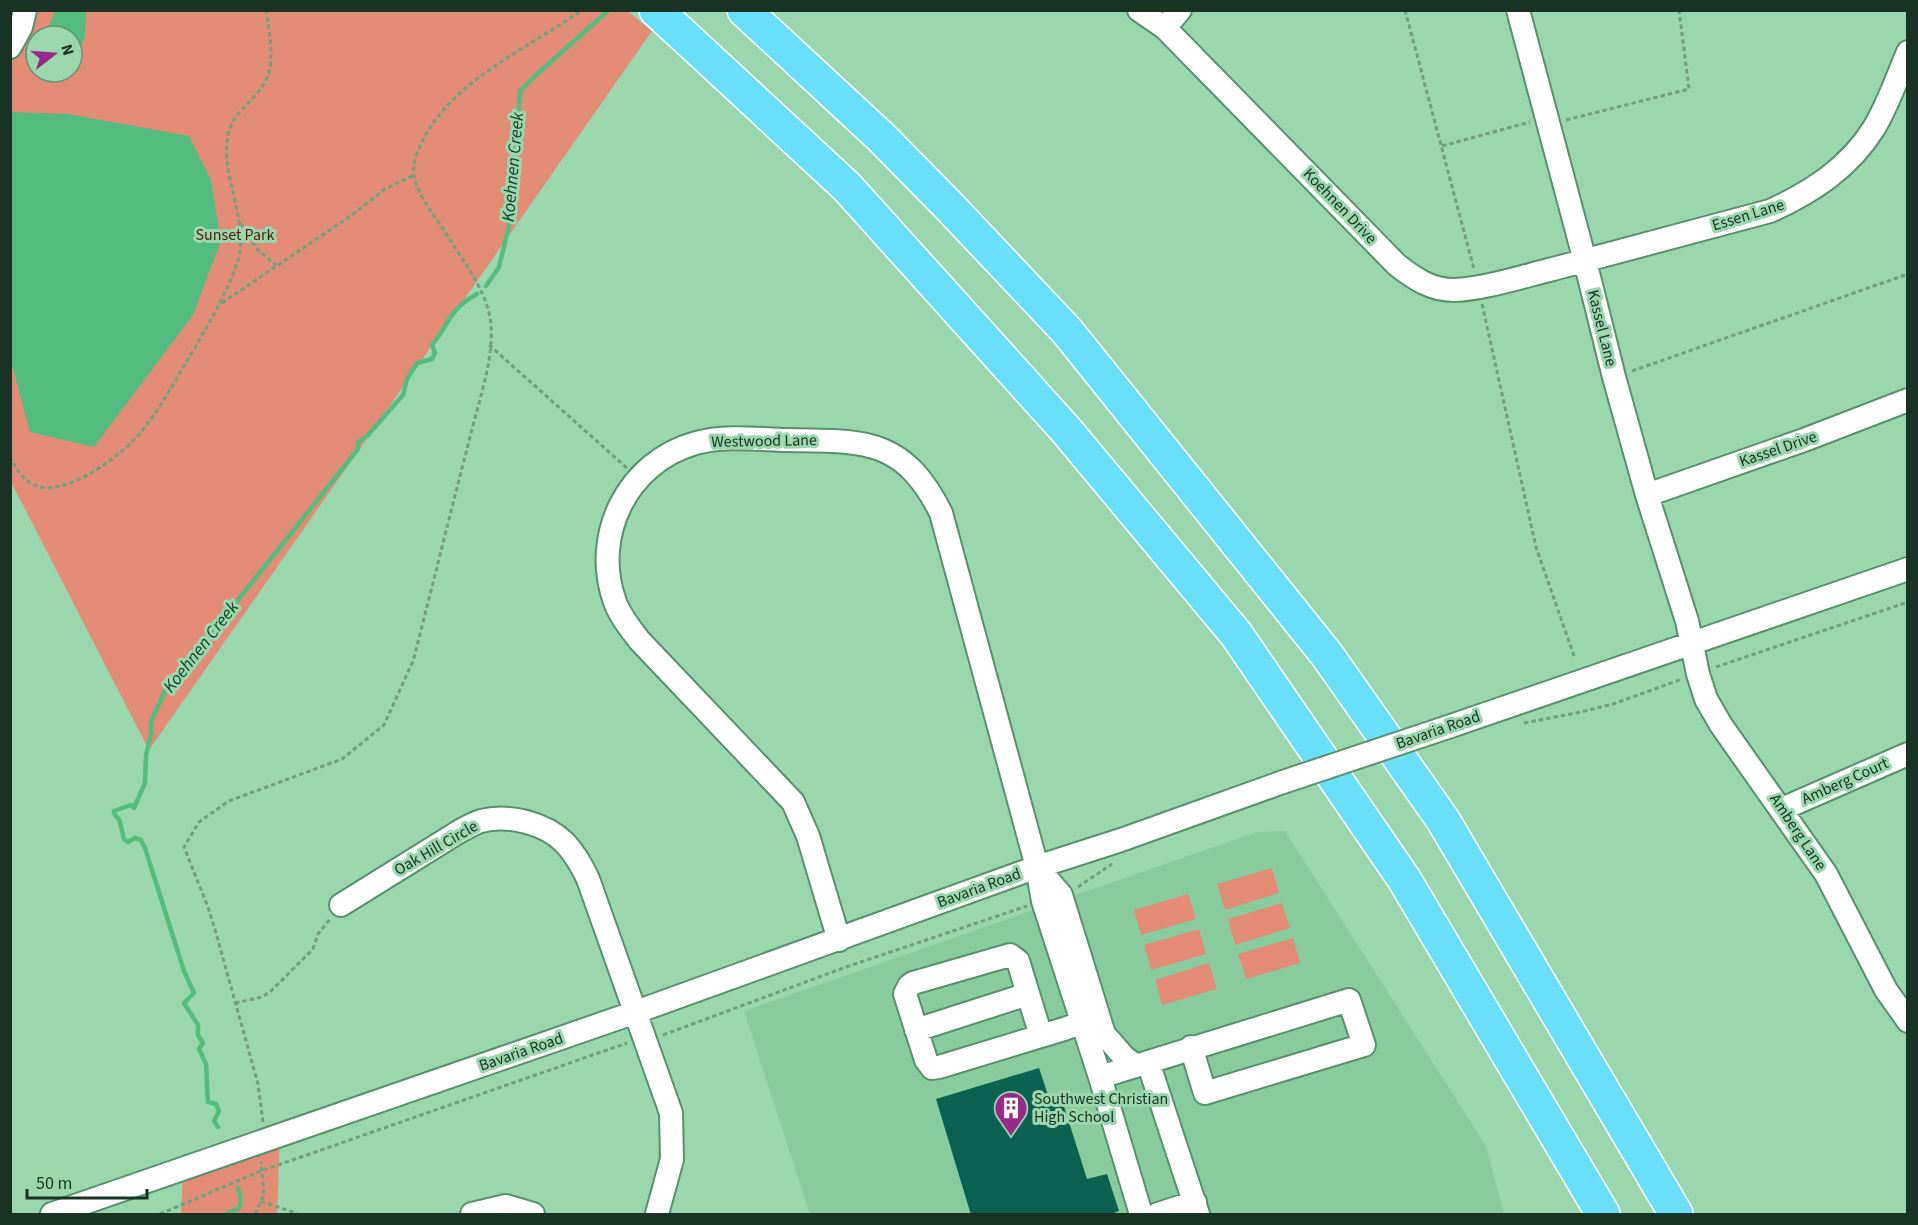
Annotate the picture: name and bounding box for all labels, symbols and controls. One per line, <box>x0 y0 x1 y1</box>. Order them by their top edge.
north arrow <box>24 24 84 84</box>
text: N <box>55 42 79 58</box>
water label: Koehnen Creek <box>496 111 530 223</box>
street label: Koehnen Drive <box>1298 163 1382 249</box>
street label: Essen Lane <box>1709 194 1787 236</box>
park label: Sunset Park <box>196 224 275 246</box>
street label: Kassel Lane <box>1582 287 1622 369</box>
street label: Kassel Drive <box>1736 425 1820 473</box>
street label: Westwood Lane <box>711 429 817 453</box>
water label: Koehnen Creek <box>157 596 245 698</box>
street label: Bavaria Road <box>1393 705 1483 755</box>
street label: Amberg Court <box>1798 752 1892 810</box>
street label: Amberg Lane <box>1764 789 1832 875</box>
street label: Oak Hill Circle <box>390 815 482 881</box>
street label: Bavaria Road <box>934 863 1024 913</box>
street label: Bavaria Road <box>476 1027 566 1077</box>
place label: Southwest Christian High School <box>1034 1088 1168 1128</box>
building icon: Southwest Christian High School <box>993 1090 1029 1137</box>
scale bar <box>27 1162 147 1200</box>
text: 50 m <box>36 1171 72 1196</box>

